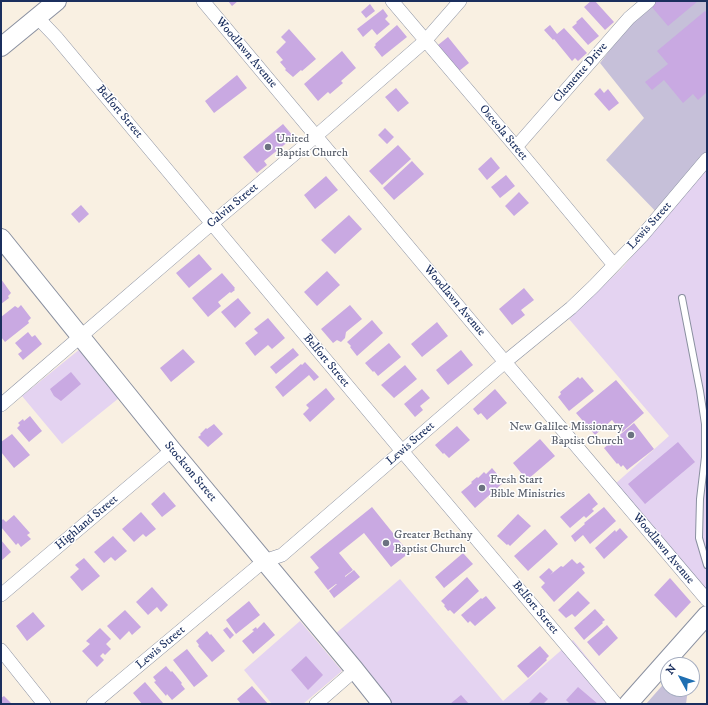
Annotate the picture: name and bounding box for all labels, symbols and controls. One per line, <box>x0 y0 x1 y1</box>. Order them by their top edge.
street label: Woodlawn Avenue <box>212 15 280 91</box>
street label: Clemente Drive <box>551 40 611 106</box>
street label: Belfort Street <box>93 82 145 142</box>
street label: Osceola Street <box>476 102 530 164</box>
place label: United Baptist Church <box>276 133 348 161</box>
marker: United Baptist Church <box>263 142 273 152</box>
street label: Calvin Street <box>205 180 261 232</box>
street label: Lewis Street <box>625 199 675 253</box>
street label: Woodlawn Avenue <box>420 263 488 339</box>
street label: Belfort Street <box>300 331 352 391</box>
street label: Lewis Street <box>384 419 438 469</box>
place label: New Galilee Missionary Baptist Church <box>509 421 623 449</box>
marker: New Galilee Missionary Baptist Church <box>626 430 636 440</box>
street label: Stockton Street <box>161 439 219 505</box>
place label: Fresh Start Bible Ministries <box>490 474 565 502</box>
marker: Fresh Start Bible Ministries <box>477 483 487 493</box>
street label: Highland Street <box>53 493 121 553</box>
street label: Woodlawn Avenue <box>629 511 697 587</box>
place label: Greater Bethany Baptist Church <box>394 529 472 557</box>
marker: Greater Bethany Baptist Church <box>381 538 391 548</box>
street label: Belfort Street <box>509 578 561 638</box>
street label: Lewis Street <box>134 623 188 673</box>
north arrow <box>660 657 700 697</box>
text: N <box>663 662 680 678</box>

